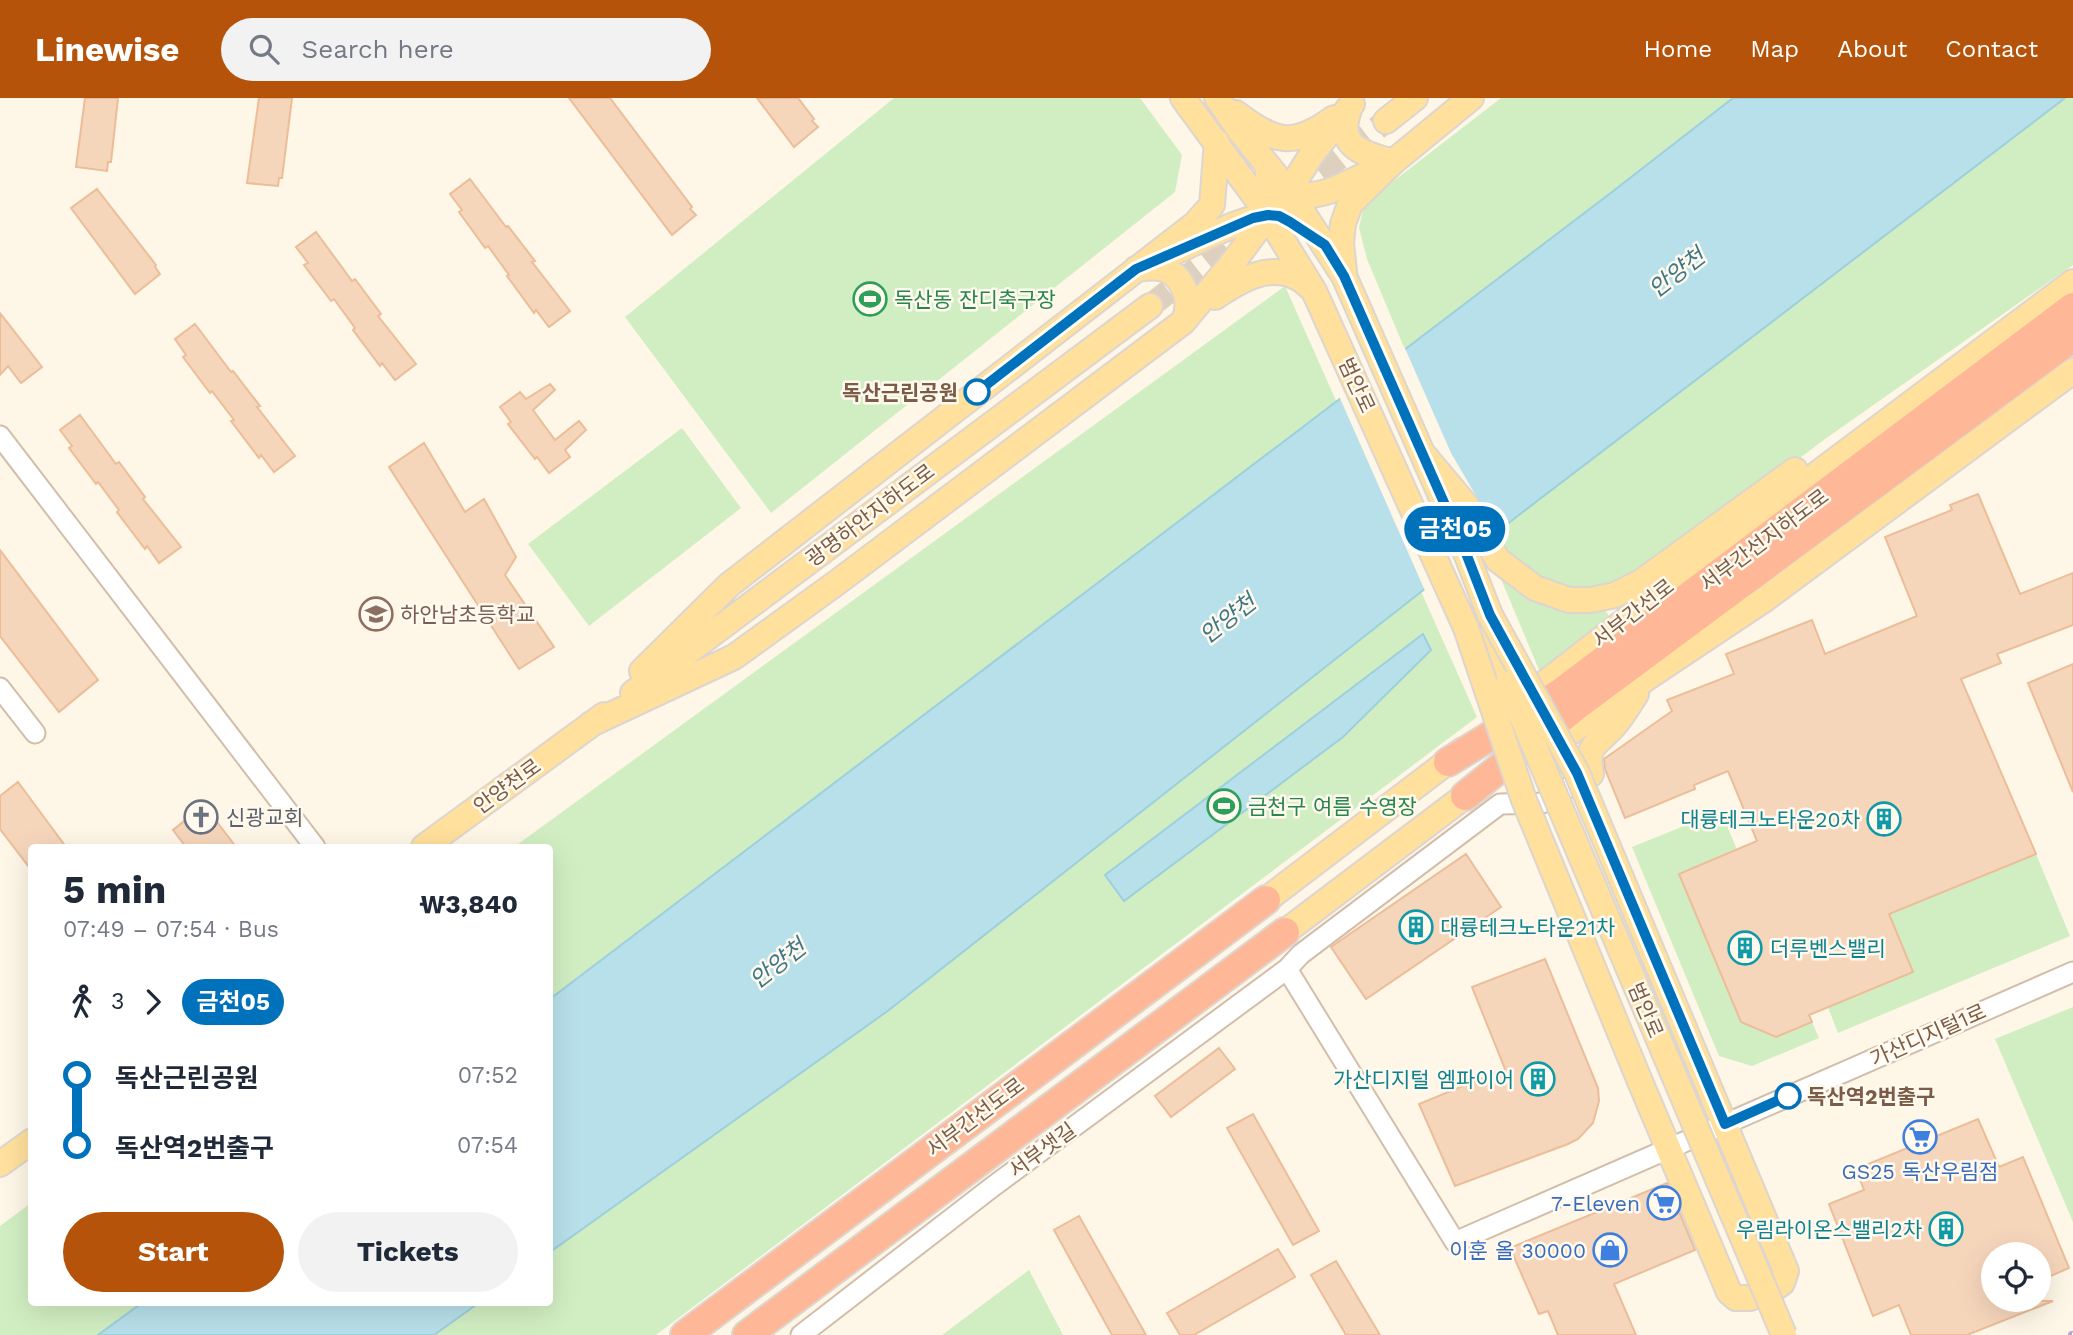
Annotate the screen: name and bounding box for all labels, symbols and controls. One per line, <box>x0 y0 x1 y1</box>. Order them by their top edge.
search box <box>221 18 711 81</box>
text: Linewise <box>35 30 179 69</box>
icon: search <box>245 30 283 68</box>
text: Search here <box>301 34 454 64</box>
text: Home <box>1644 35 1712 63</box>
text: Map <box>1750 35 1799 63</box>
text: About <box>1837 35 1907 63</box>
text: Contact <box>1945 35 2038 63</box>
water label: 안양천 <box>1644 241 1713 303</box>
sports icon: 독산동 잔디축구장 <box>851 280 889 318</box>
place label: 독산동 잔디축구장 <box>894 287 1056 312</box>
street label: 범안로 <box>1333 353 1381 417</box>
marker: 독산근린공원 <box>964 379 990 405</box>
place label: 독산근린공원 <box>842 380 958 405</box>
street label: 광명하안지하도로 <box>801 459 939 571</box>
street label: 서부간선지하도로 <box>1695 484 1833 596</box>
line badge: 금천05 <box>1406 506 1504 552</box>
text: 금천05 <box>1418 515 1492 543</box>
street label: 서부간선로 <box>1587 573 1679 653</box>
water label: 안양천 <box>1195 587 1264 649</box>
school or university icon: 하안남초등학교 <box>357 595 395 633</box>
place label: 하안남초등학교 <box>400 602 535 627</box>
street label: 안양천로 <box>468 753 546 819</box>
sports icon: 금천구 여름 수영장 <box>1205 787 1243 825</box>
place label: 금천구 여름 수영장 <box>1248 794 1417 819</box>
church icon: 신광교회 <box>182 798 220 836</box>
building icon: 대륭테크노타운20차 <box>1865 800 1903 838</box>
place label: 신광교회 <box>226 805 303 830</box>
place label: 대륭테크노타운20차 <box>1680 807 1860 832</box>
text: 5 min <box>63 868 166 912</box>
text: ₩3,840 <box>419 889 518 919</box>
building icon: 대륭테크노타운21차 <box>1397 908 1435 946</box>
place label: 대륭테크노타운21차 <box>1440 915 1615 940</box>
text: 07:49 – 07:54 · Bus <box>63 916 279 943</box>
building icon: 더루벤스밸리 <box>1726 929 1764 967</box>
water label: 안양천 <box>745 932 814 994</box>
place label: 더루벤스밸리 <box>1770 936 1886 961</box>
street label: 범안로 <box>1623 978 1669 1042</box>
icon: walk <box>63 983 101 1021</box>
icon: forward <box>134 983 172 1021</box>
text: 3 <box>111 988 124 1015</box>
text: 금천05 <box>196 988 270 1016</box>
street label: 가산디지털1로 <box>1866 998 1990 1072</box>
building icon: 가산디지털 엠파이어 <box>1519 1060 1557 1098</box>
text: 07:52 <box>458 1062 518 1089</box>
text: 독산근린공원 <box>115 1063 259 1093</box>
place label: 가산디지털 엠파이어 <box>1333 1067 1514 1092</box>
street label: 서부간선도로 <box>921 1072 1029 1162</box>
marker: 독산역2번출구 <box>1775 1083 1801 1109</box>
place label: 독산역2번출구 <box>1807 1084 1935 1109</box>
street label: 서부샛길 <box>1003 1117 1081 1183</box>
supermarket icon: GS25 독산우림점 <box>1901 1118 1939 1156</box>
text: 07:54 <box>457 1132 518 1159</box>
text: 독산역2번출구 <box>115 1133 274 1163</box>
place label: GS25 독산우림점 <box>1842 1159 1998 1184</box>
supermarket icon: 7-Eleven <box>1645 1184 1683 1222</box>
place label: 7-Eleven <box>1551 1191 1640 1216</box>
building icon: 우림라이온스밸리2차 <box>1927 1210 1965 1248</box>
button: Start <box>63 1212 284 1292</box>
button: Tickets <box>298 1212 518 1292</box>
place label: 우림라이온스밸리2차 <box>1736 1217 1922 1242</box>
shop icon: 이훈 올 30000 <box>1591 1231 1629 1269</box>
place label: 이훈 올 30000 <box>1449 1238 1586 1263</box>
map controls <box>1981 1242 2051 1312</box>
button: locate <box>1981 1242 2051 1312</box>

